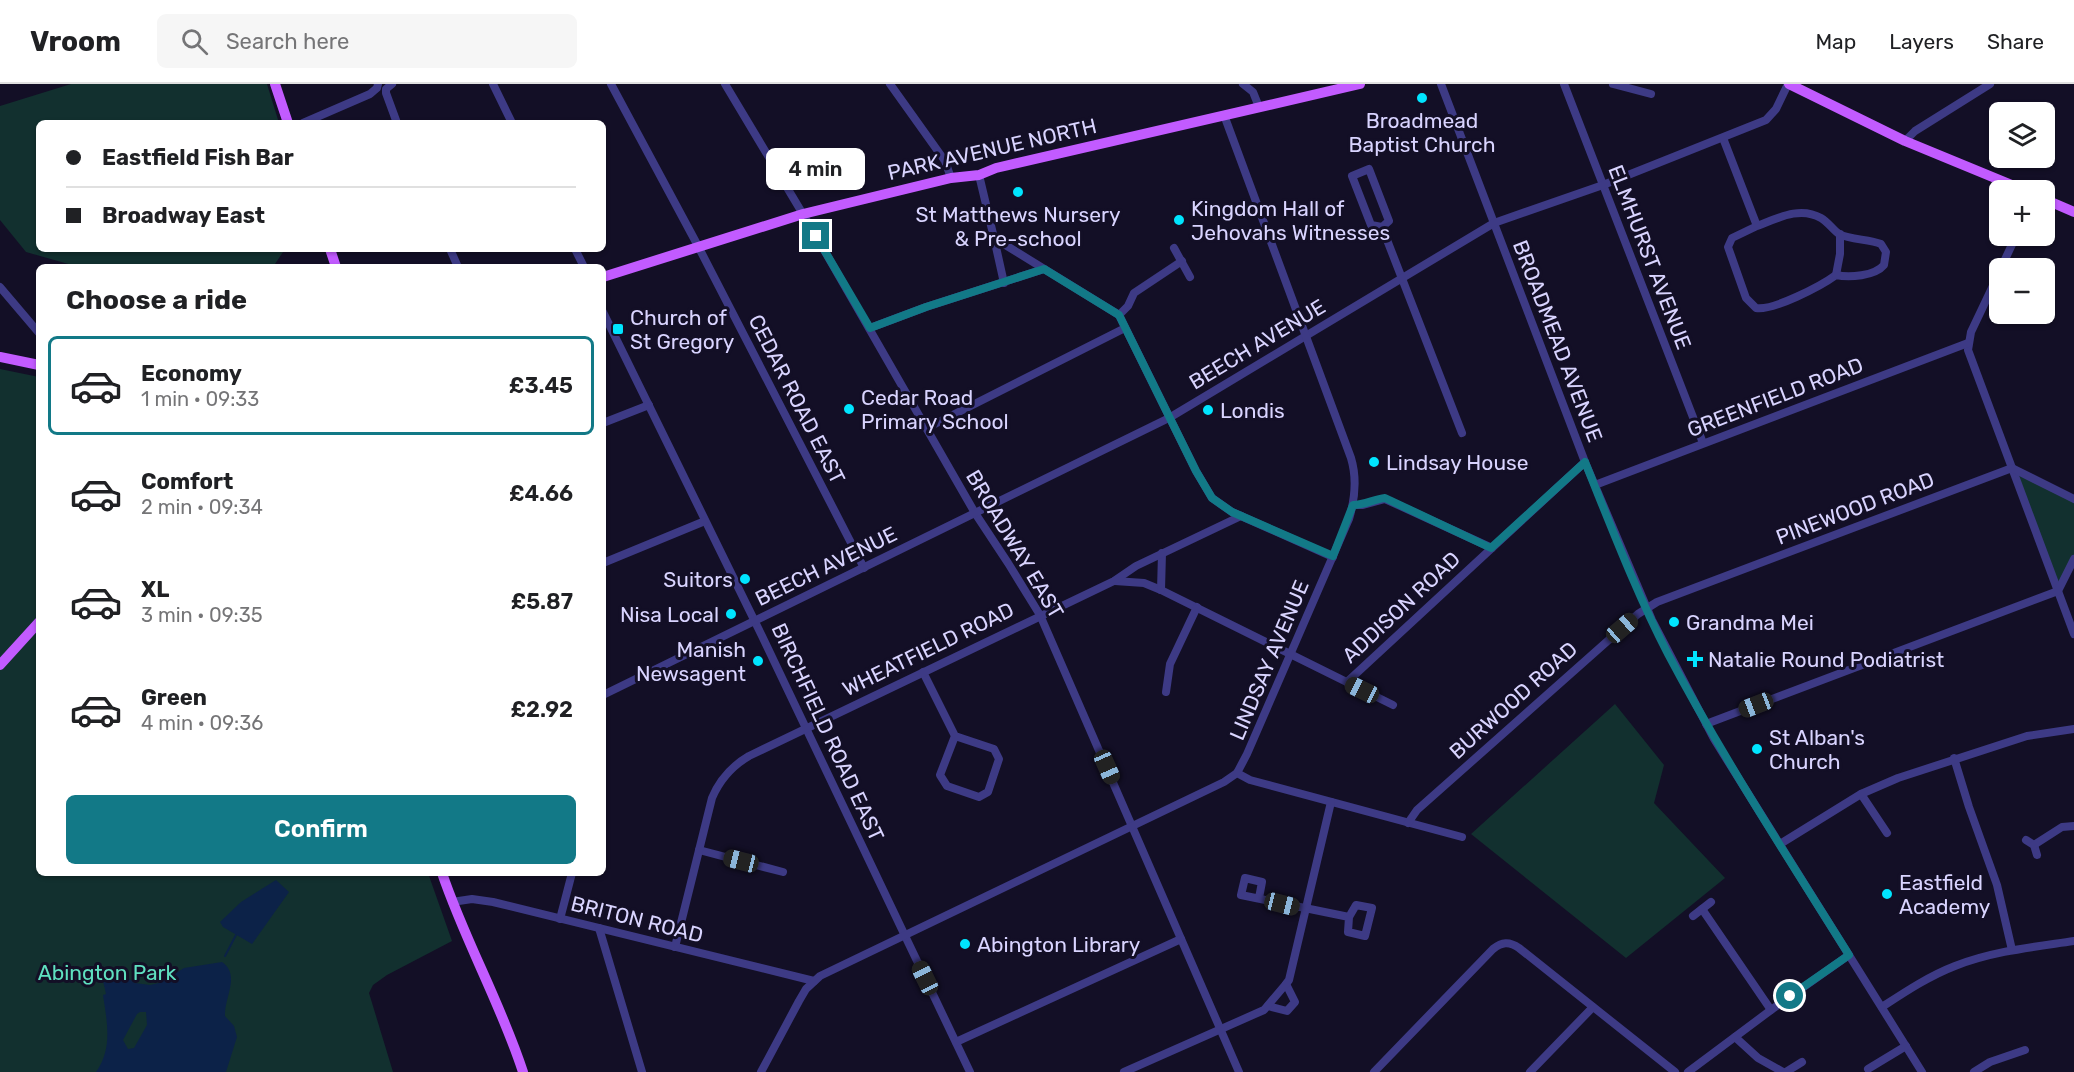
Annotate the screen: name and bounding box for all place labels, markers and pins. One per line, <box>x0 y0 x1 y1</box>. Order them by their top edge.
marker: Broadmead Baptist Church <box>1415 91 1429 105</box>
place label: Broadmead Baptist Church <box>1349 108 1495 157</box>
marker: St Matthews Nursery & Pre-school <box>1011 185 1025 199</box>
place label: Kingdom Hall of Jehovahs Witnesses <box>1191 196 1390 245</box>
place label: St Matthews Nursery & Pre-school <box>916 202 1121 251</box>
marker: Kingdom Hall of Jehovahs Witnesses <box>1172 213 1186 227</box>
place label: Church of St Gregory <box>630 305 735 354</box>
marker: Church of St Gregory <box>611 322 625 336</box>
place label: Cedar Road Primary School <box>861 385 1009 434</box>
place label: Londis <box>1220 398 1285 423</box>
marker: Cedar Road Primary School <box>842 402 856 416</box>
marker: Londis <box>1201 403 1215 417</box>
place label: Lindsay House <box>1386 450 1529 475</box>
marker: Lindsay House <box>1367 455 1381 469</box>
place label: Suitors <box>663 567 733 592</box>
marker: Suitors <box>738 572 752 586</box>
place label: Nisa Local <box>620 602 719 627</box>
marker: Nisa Local <box>724 607 738 621</box>
place label: Grandma Mei <box>1686 610 1814 635</box>
marker: Grandma Mei <box>1667 615 1681 629</box>
place label: Manish Newsagent <box>636 637 746 686</box>
place label: Natalie Round Podiatrist <box>1708 647 1944 672</box>
marker: Natalie Round Podiatrist <box>1686 650 1704 668</box>
marker: Manish Newsagent <box>751 654 765 668</box>
place label: St Alban's Church <box>1769 725 1865 774</box>
marker: St Alban's Church <box>1750 742 1764 756</box>
place label: Eastfield Academy <box>1899 870 1991 919</box>
marker: Eastfield Academy <box>1880 887 1894 901</box>
place label: Abington Library <box>977 932 1141 957</box>
marker: Abington Library <box>958 937 972 951</box>

